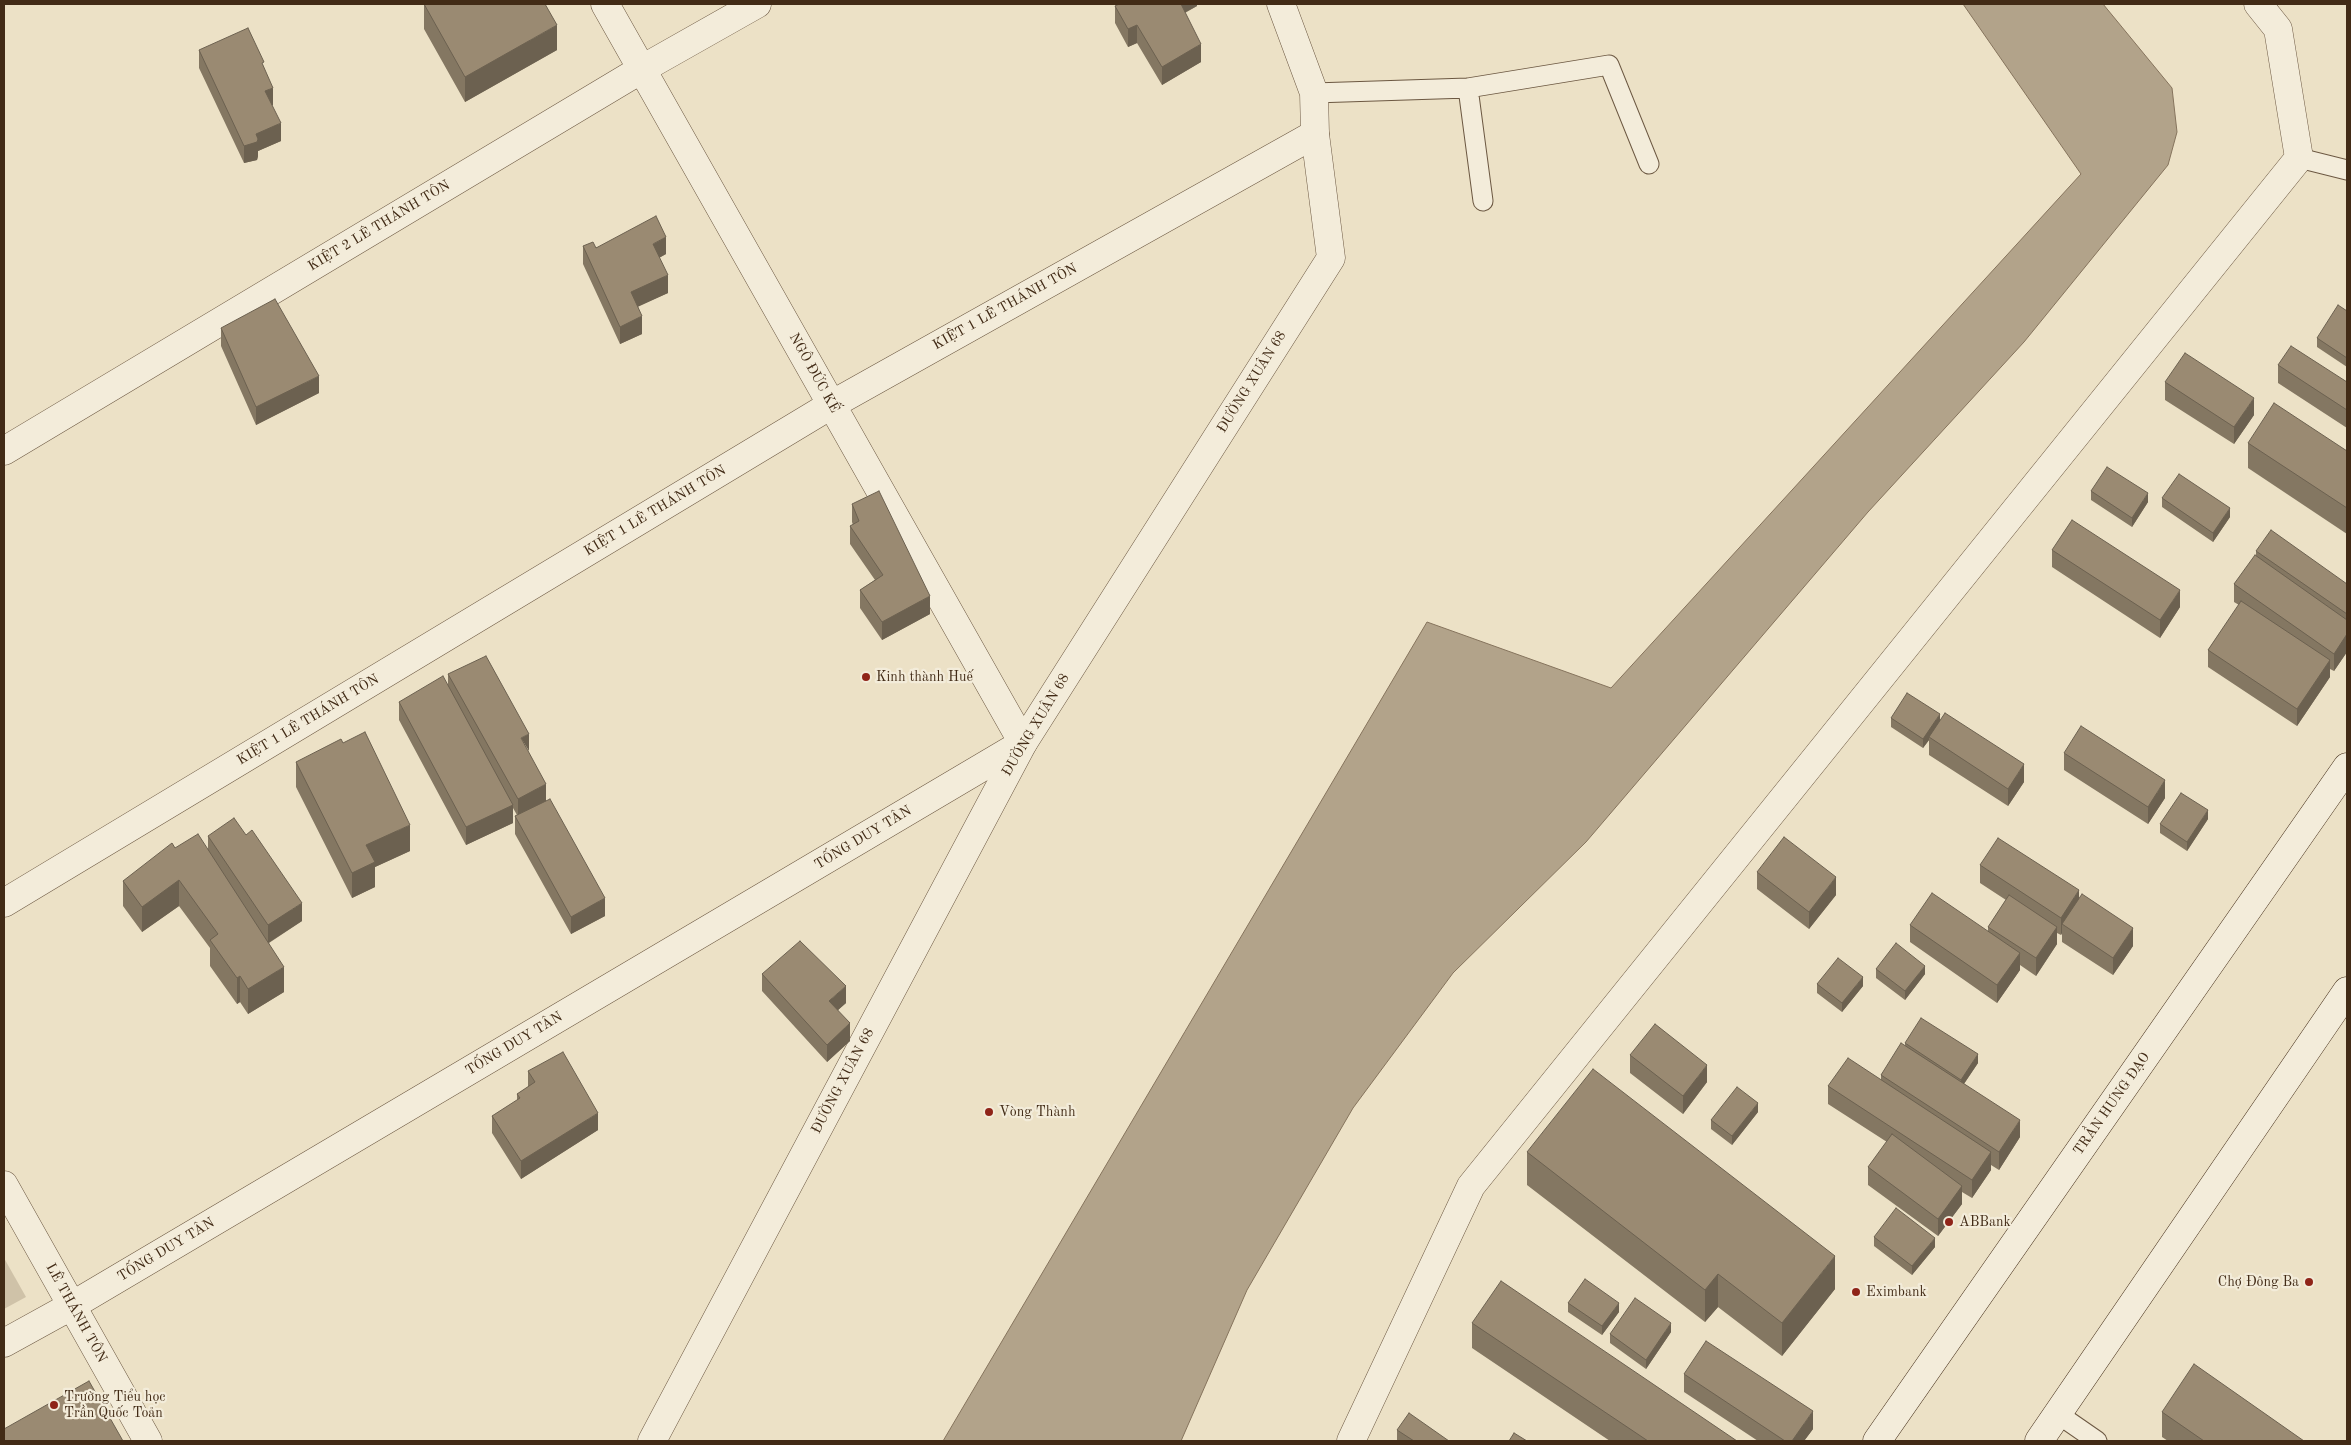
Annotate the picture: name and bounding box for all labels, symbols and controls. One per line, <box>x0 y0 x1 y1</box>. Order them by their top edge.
street label: KIỆT 2 LÊ THÁNH TÔN <box>305 177 453 275</box>
street label: KIỆT 1 LÊ THÁNH TÔN <box>930 260 1080 354</box>
street label: ĐƯỜNG XUÂN 68 <box>1214 328 1290 436</box>
street label: NGÔ ĐỨC KẾ <box>785 330 843 416</box>
street label: KIỆT 1 LÊ THÁNH TÔN <box>581 462 729 560</box>
place label: Kinh thành Huế <box>876 669 973 685</box>
street label: KIỆT 1 LÊ THÁNH TÔN <box>234 671 382 769</box>
marker: Kinh thành Huế <box>860 671 872 683</box>
street label: ĐƯỜNG XUÂN 68 <box>999 671 1073 779</box>
street label: TỐNG DUY TÂN <box>811 802 915 874</box>
street label: TỐNG DUY TÂN <box>462 1008 566 1080</box>
street label: ĐƯỜNG XUÂN 68 <box>808 1025 878 1137</box>
street label: TRẦN HƯNG ĐẠO <box>2070 1049 2154 1159</box>
place label: Vòng Thành <box>999 1104 1075 1120</box>
marker: Vòng Thành <box>983 1106 995 1118</box>
street label: TỐNG DUY TÂN <box>114 1214 218 1286</box>
place label: ABBank <box>1959 1214 2011 1230</box>
marker: ABBank <box>1943 1216 1955 1228</box>
street label: LÊ THÁNH TÔN <box>42 1260 110 1366</box>
place label: Chợ Đông Ba <box>2218 1274 2299 1290</box>
marker: Chợ Đông Ba <box>2303 1276 2315 1288</box>
place label: Eximbank <box>1866 1284 1927 1300</box>
marker: Eximbank <box>1850 1286 1862 1298</box>
place label: Trường Tiểu học Trần Quốc Toản <box>64 1389 165 1421</box>
marker: Trường Tiểu học Trần Quốc Toản <box>48 1399 60 1411</box>

